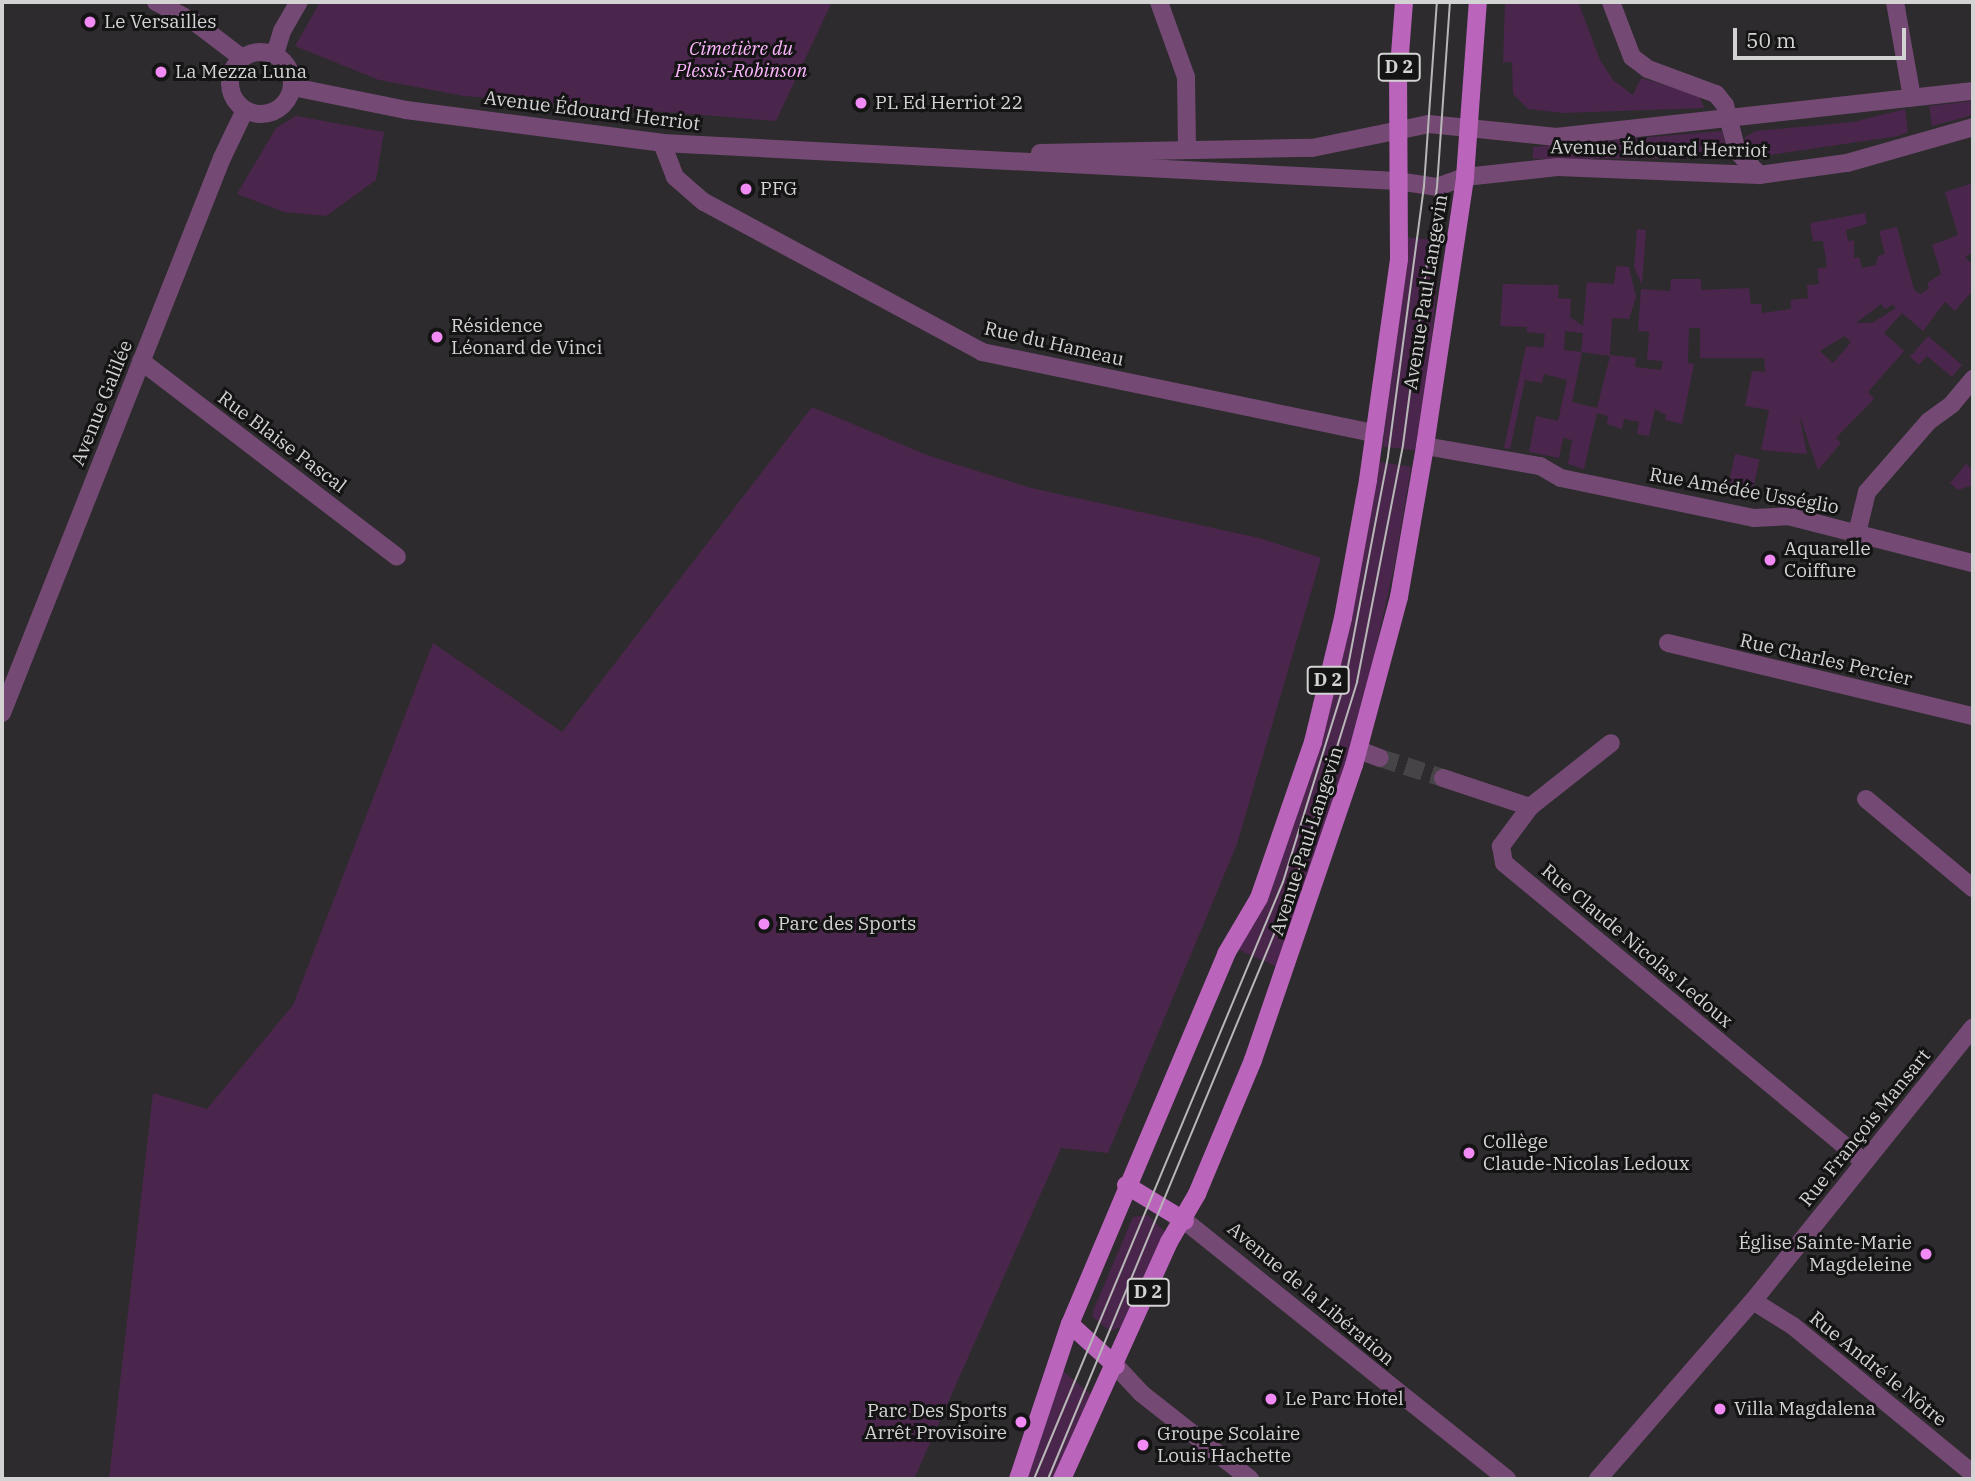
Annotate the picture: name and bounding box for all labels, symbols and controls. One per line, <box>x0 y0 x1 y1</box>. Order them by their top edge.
place label: Le Versailles <box>104 11 217 33</box>
marker: Le Versailles <box>82 14 98 30</box>
scale bar <box>1737 14 1910 58</box>
text: 50 m <box>1746 26 1796 54</box>
park label: Cimetière du Plessis-Robinson <box>675 38 807 82</box>
road number: D 2 <box>1376 52 1422 82</box>
place label: La Mezza Luna <box>175 61 307 83</box>
marker: La Mezza Luna <box>153 64 169 80</box>
street label: Avenue Édouard Herriot <box>483 86 701 136</box>
place label: PL Ed Herriot 22 <box>875 92 1023 114</box>
marker: PL Ed Herriot 22 <box>853 95 869 111</box>
street label: Avenue Édouard Herriot <box>1550 136 1768 162</box>
place label: PFG <box>760 178 797 200</box>
marker: PFG <box>738 181 754 197</box>
street label: Avenue Paul Langevin <box>1399 193 1453 391</box>
place label: Résidence Léonard de Vinci <box>451 315 602 359</box>
street label: Rue du Hameau <box>982 317 1126 371</box>
marker: Résidence Léonard de Vinci <box>429 329 445 345</box>
street label: Avenue Galilée <box>66 337 138 469</box>
street label: Rue Blaise Pascal <box>213 386 351 498</box>
street label: Rue Amédée Usséglio <box>1647 463 1841 519</box>
place label: Aquarelle Coiffure <box>1784 538 1871 582</box>
marker: Aquarelle Coiffure <box>1762 552 1778 568</box>
street label: Rue Charles Percier <box>1738 629 1914 691</box>
road number: D 2 <box>1305 666 1351 694</box>
street label: Avenue Paul Langevin <box>1266 744 1348 938</box>
street label: Rue Claude Nicolas Ledoux <box>1537 859 1737 1033</box>
place label: Parc des Sports <box>778 913 916 935</box>
marker: Parc des Sports <box>756 916 772 932</box>
street label: Rue François Mansart <box>1795 1045 1935 1211</box>
place label: Collège Claude-Nicolas Ledoux <box>1483 1131 1690 1175</box>
marker: Collège Claude-Nicolas Ledoux <box>1461 1145 1477 1161</box>
street label: Avenue de la Libération <box>1223 1217 1399 1371</box>
place label: Église Sainte-Marie Magdeleine <box>1738 1232 1912 1276</box>
marker: Église Sainte-Marie Magdeleine <box>1918 1246 1934 1262</box>
road number: D 2 <box>1125 1278 1171 1307</box>
street label: Rue André le Nôtre <box>1805 1307 1951 1431</box>
place label: Le Parc Hotel <box>1285 1388 1404 1410</box>
marker: Le Parc Hotel <box>1263 1391 1279 1407</box>
place label: Villa Magdalena <box>1734 1398 1876 1420</box>
place label: Parc Des Sports Arrêt Provisoire <box>865 1400 1007 1444</box>
marker: Villa Magdalena <box>1712 1401 1728 1417</box>
marker: Parc Des Sports Arrêt Provisoire <box>1013 1414 1029 1430</box>
place label: Groupe Scolaire Louis Hachette <box>1157 1423 1300 1467</box>
marker: Groupe Scolaire Louis Hachette <box>1135 1437 1151 1453</box>

